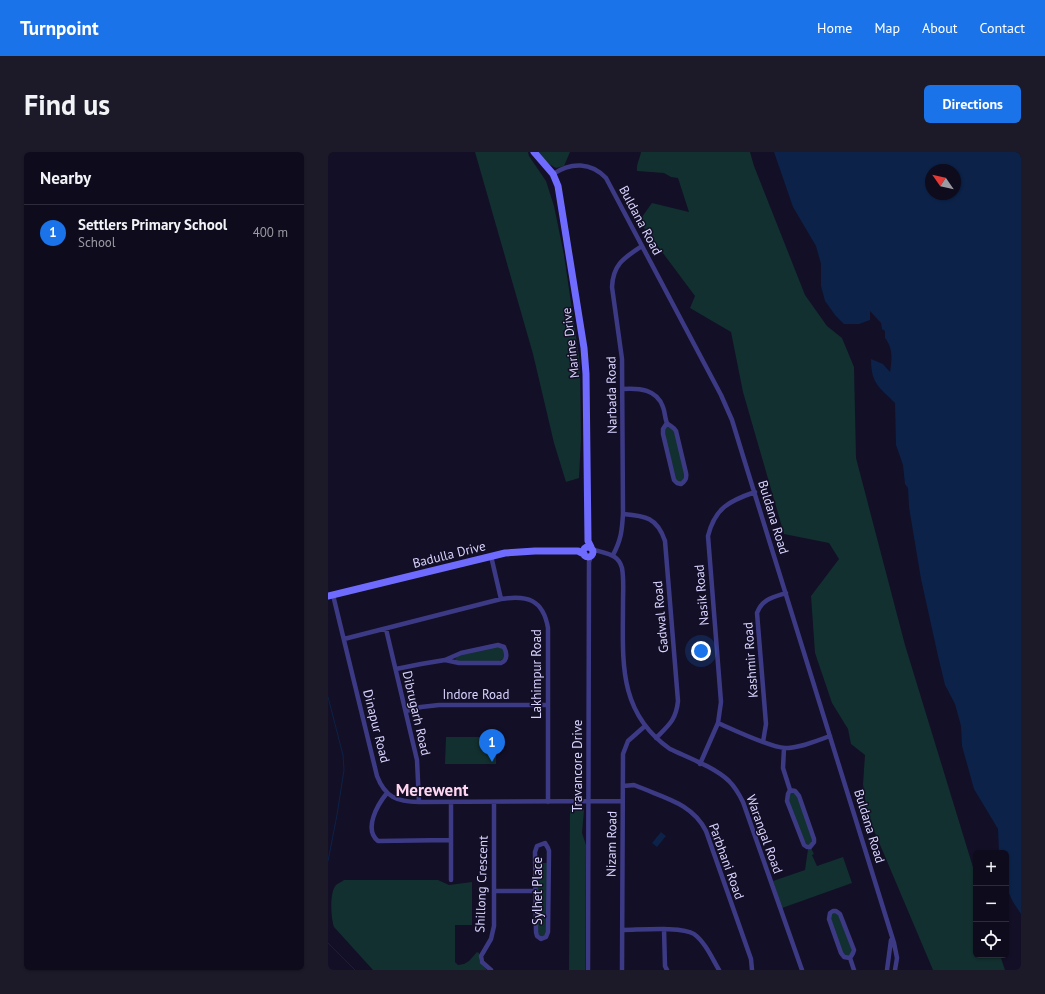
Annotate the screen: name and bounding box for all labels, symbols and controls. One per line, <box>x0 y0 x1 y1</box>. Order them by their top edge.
text: Turnpoint <box>20 16 99 40</box>
text: Home <box>817 19 852 37</box>
text: Map <box>874 19 900 37</box>
text: About <box>922 19 958 37</box>
text: Contact <box>980 19 1025 37</box>
button: Directions <box>924 85 1021 123</box>
text: Find us <box>24 86 110 123</box>
north arrow <box>925 164 961 200</box>
text: Nearby <box>40 167 91 189</box>
street label: Buldana Road <box>615 183 666 258</box>
text: Settlers Primary School <box>78 215 227 234</box>
text: 1 <box>49 224 57 241</box>
text: 400 m <box>253 224 288 241</box>
text: School <box>78 234 116 251</box>
street label: Marine Drive <box>558 307 583 379</box>
street label: Narbada Road <box>602 356 621 434</box>
street label: Buldana Road <box>754 478 793 556</box>
street label: Badulla Drive <box>411 537 487 572</box>
street label: Nasik Road <box>690 564 713 626</box>
street label: Gadwal Road <box>649 580 672 654</box>
street label: Kashmir Road <box>739 621 762 698</box>
street label: Lakhimpur Road <box>528 629 545 719</box>
your location <box>691 641 711 661</box>
street label: Dibrugarh Road <box>399 669 435 757</box>
street label: Indore Road <box>443 686 509 703</box>
street label: Dinapur Road <box>359 688 394 765</box>
street label: Travancore Drive <box>569 720 586 812</box>
pin: 1 <box>479 729 505 762</box>
district label: Merewent <box>396 779 468 801</box>
street label: Buldana Road <box>850 787 889 865</box>
street label: Warangal Road <box>742 792 787 876</box>
street label: Nizam Road <box>602 811 621 877</box>
street label: Parbhani Road <box>705 821 748 902</box>
street label: Shillong Crescent <box>471 835 492 933</box>
map controls <box>973 850 1009 958</box>
button: + <box>973 850 1009 886</box>
street label: Sylhet Place <box>529 857 546 925</box>
button: − <box>973 886 1009 922</box>
button: locate <box>973 922 1009 958</box>

